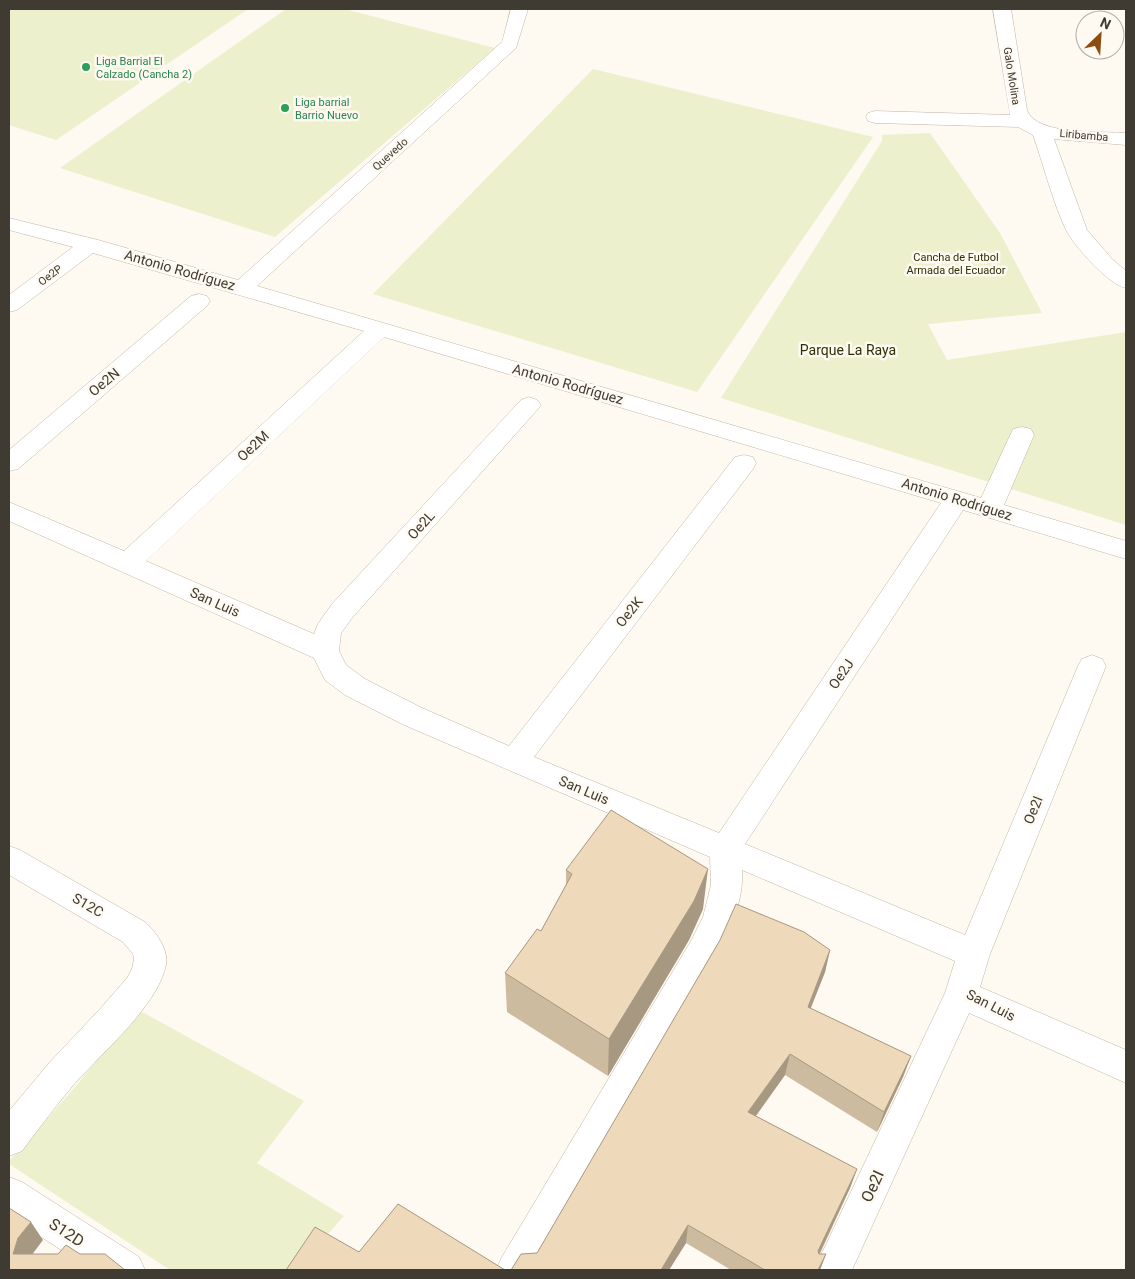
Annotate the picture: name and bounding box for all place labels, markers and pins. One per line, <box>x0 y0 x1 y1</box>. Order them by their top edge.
place label: Liga Barrial El Calzado (Cancha 2) <box>96 55 192 81</box>
marker: Liga Barrial El Calzado (Cancha 2) <box>80 61 92 73</box>
place label: Liga barrial Barrio Nuevo <box>295 96 358 122</box>
marker: Liga barrial Barrio Nuevo <box>279 102 291 114</box>

